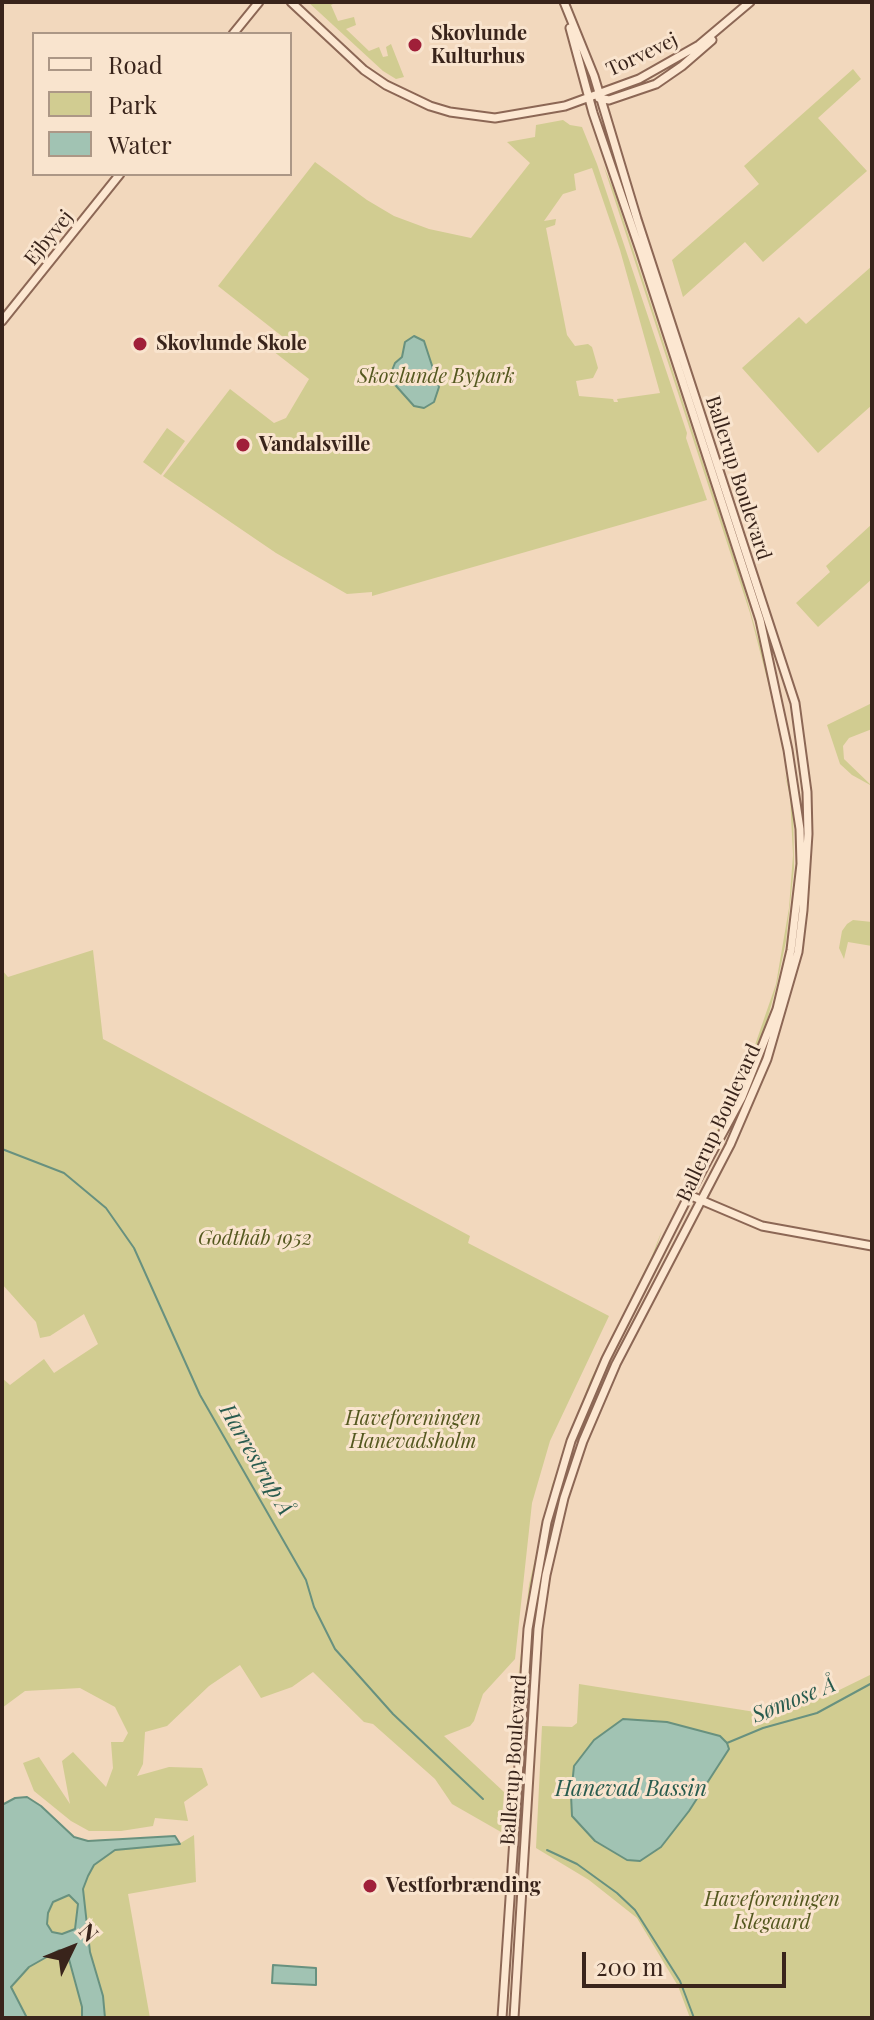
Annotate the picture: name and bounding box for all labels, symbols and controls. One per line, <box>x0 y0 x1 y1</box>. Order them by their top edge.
place label: Skovlunde Kulturhus <box>431 22 527 69</box>
street label: Torvevej <box>602 28 682 82</box>
legend <box>32 32 292 176</box>
marker: Skovlunde Kulturhus <box>406 36 424 54</box>
text: Road <box>108 48 163 80</box>
text: Park <box>108 88 157 120</box>
text: Water <box>108 128 172 160</box>
street label: Ejbyvej <box>20 206 78 270</box>
place label: Skovlunde Skole <box>156 332 307 356</box>
marker: Skovlunde Skole <box>131 335 149 353</box>
park label: Skovlunde Bypark <box>357 365 515 389</box>
street label: Ballerup Boulevard <box>700 393 776 563</box>
place label: Vandalsville <box>259 433 370 457</box>
marker: Vandalsville <box>234 436 252 454</box>
street label: Ballerup Boulevard <box>672 1040 766 1206</box>
park label: Godthåb 1952 <box>198 1227 312 1251</box>
water label: Harrestrup Å <box>213 1400 299 1520</box>
park label: Haveforeningen Hanevadsholm <box>345 1407 481 1454</box>
water label: Sømose Å <box>748 1671 840 1729</box>
street label: Ballerup Boulevard <box>496 1674 532 1846</box>
water label: Hanevad Bassin <box>555 1776 707 1802</box>
place label: Vestforbrænding <box>386 1874 541 1898</box>
marker: Vestforbrænding <box>361 1877 379 1895</box>
park label: Haveforeningen Islegaard <box>704 1888 840 1935</box>
north arrow <box>32 1908 112 1988</box>
text: N <box>73 1916 106 1948</box>
scale bar <box>586 1936 790 1986</box>
text: 200 m <box>596 1950 664 1982</box>

